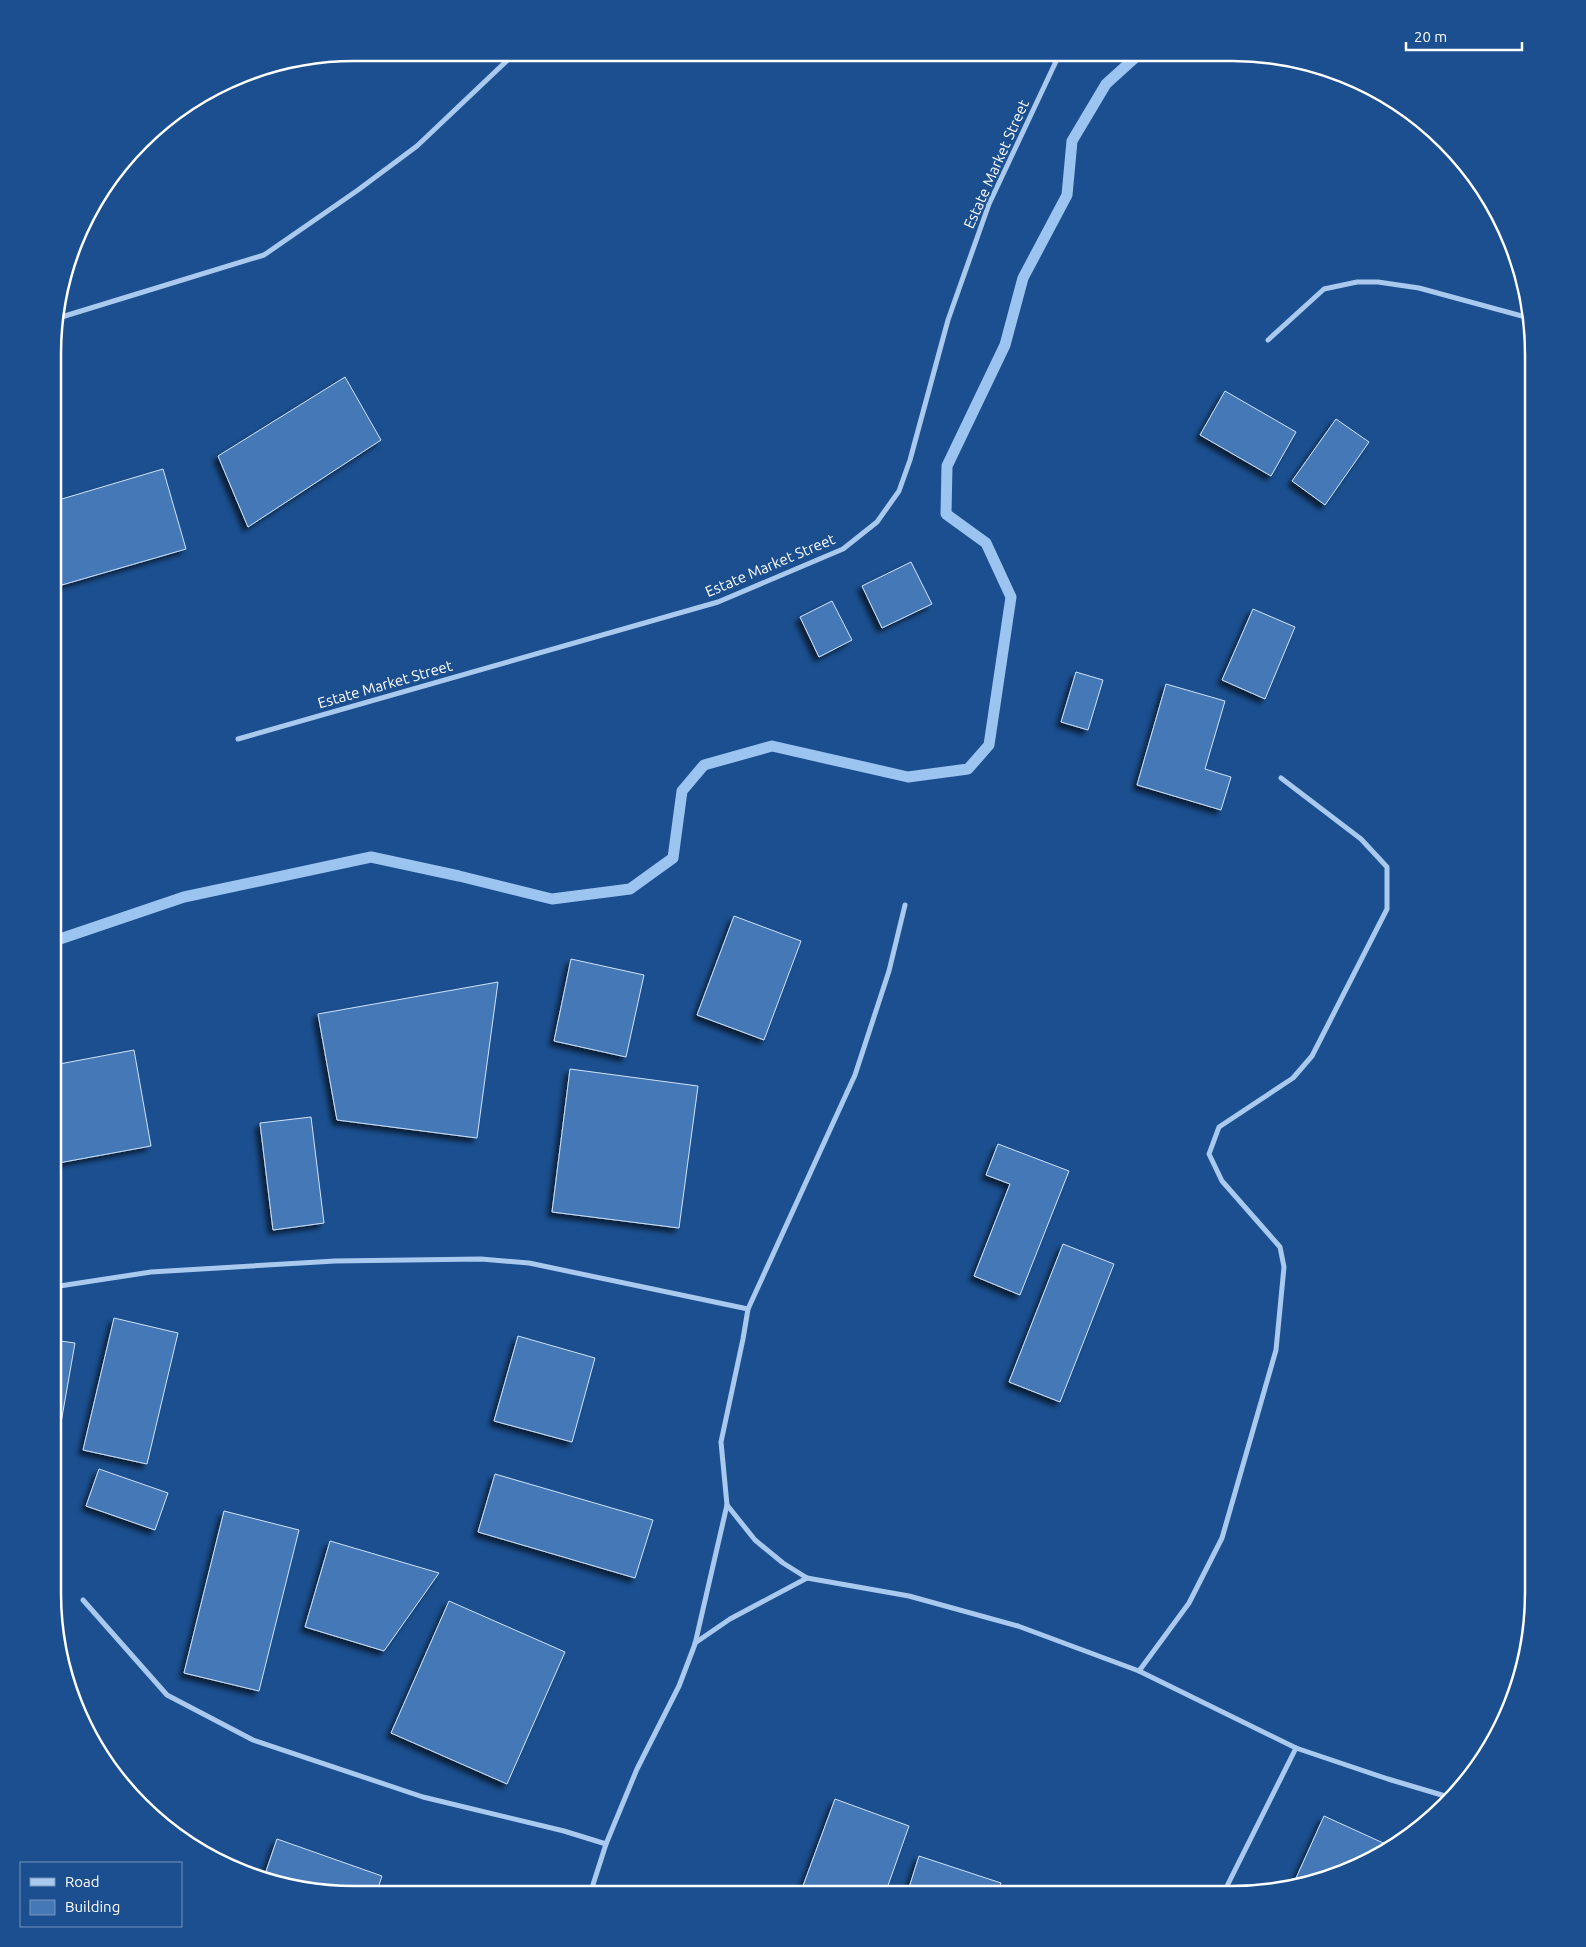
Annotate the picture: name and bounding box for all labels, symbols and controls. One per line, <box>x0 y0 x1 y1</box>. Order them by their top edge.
scale bar <box>1406 20 1522 52</box>
text: 20 m <box>1414 28 1447 45</box>
street label: Estate Market Street <box>960 97 1032 231</box>
street label: Estate Market Street <box>703 530 838 600</box>
street label: Estate Market Street <box>316 657 454 711</box>
legend <box>20 1862 182 1927</box>
text: Road <box>65 1873 100 1890</box>
text: Building <box>65 1898 120 1915</box>

